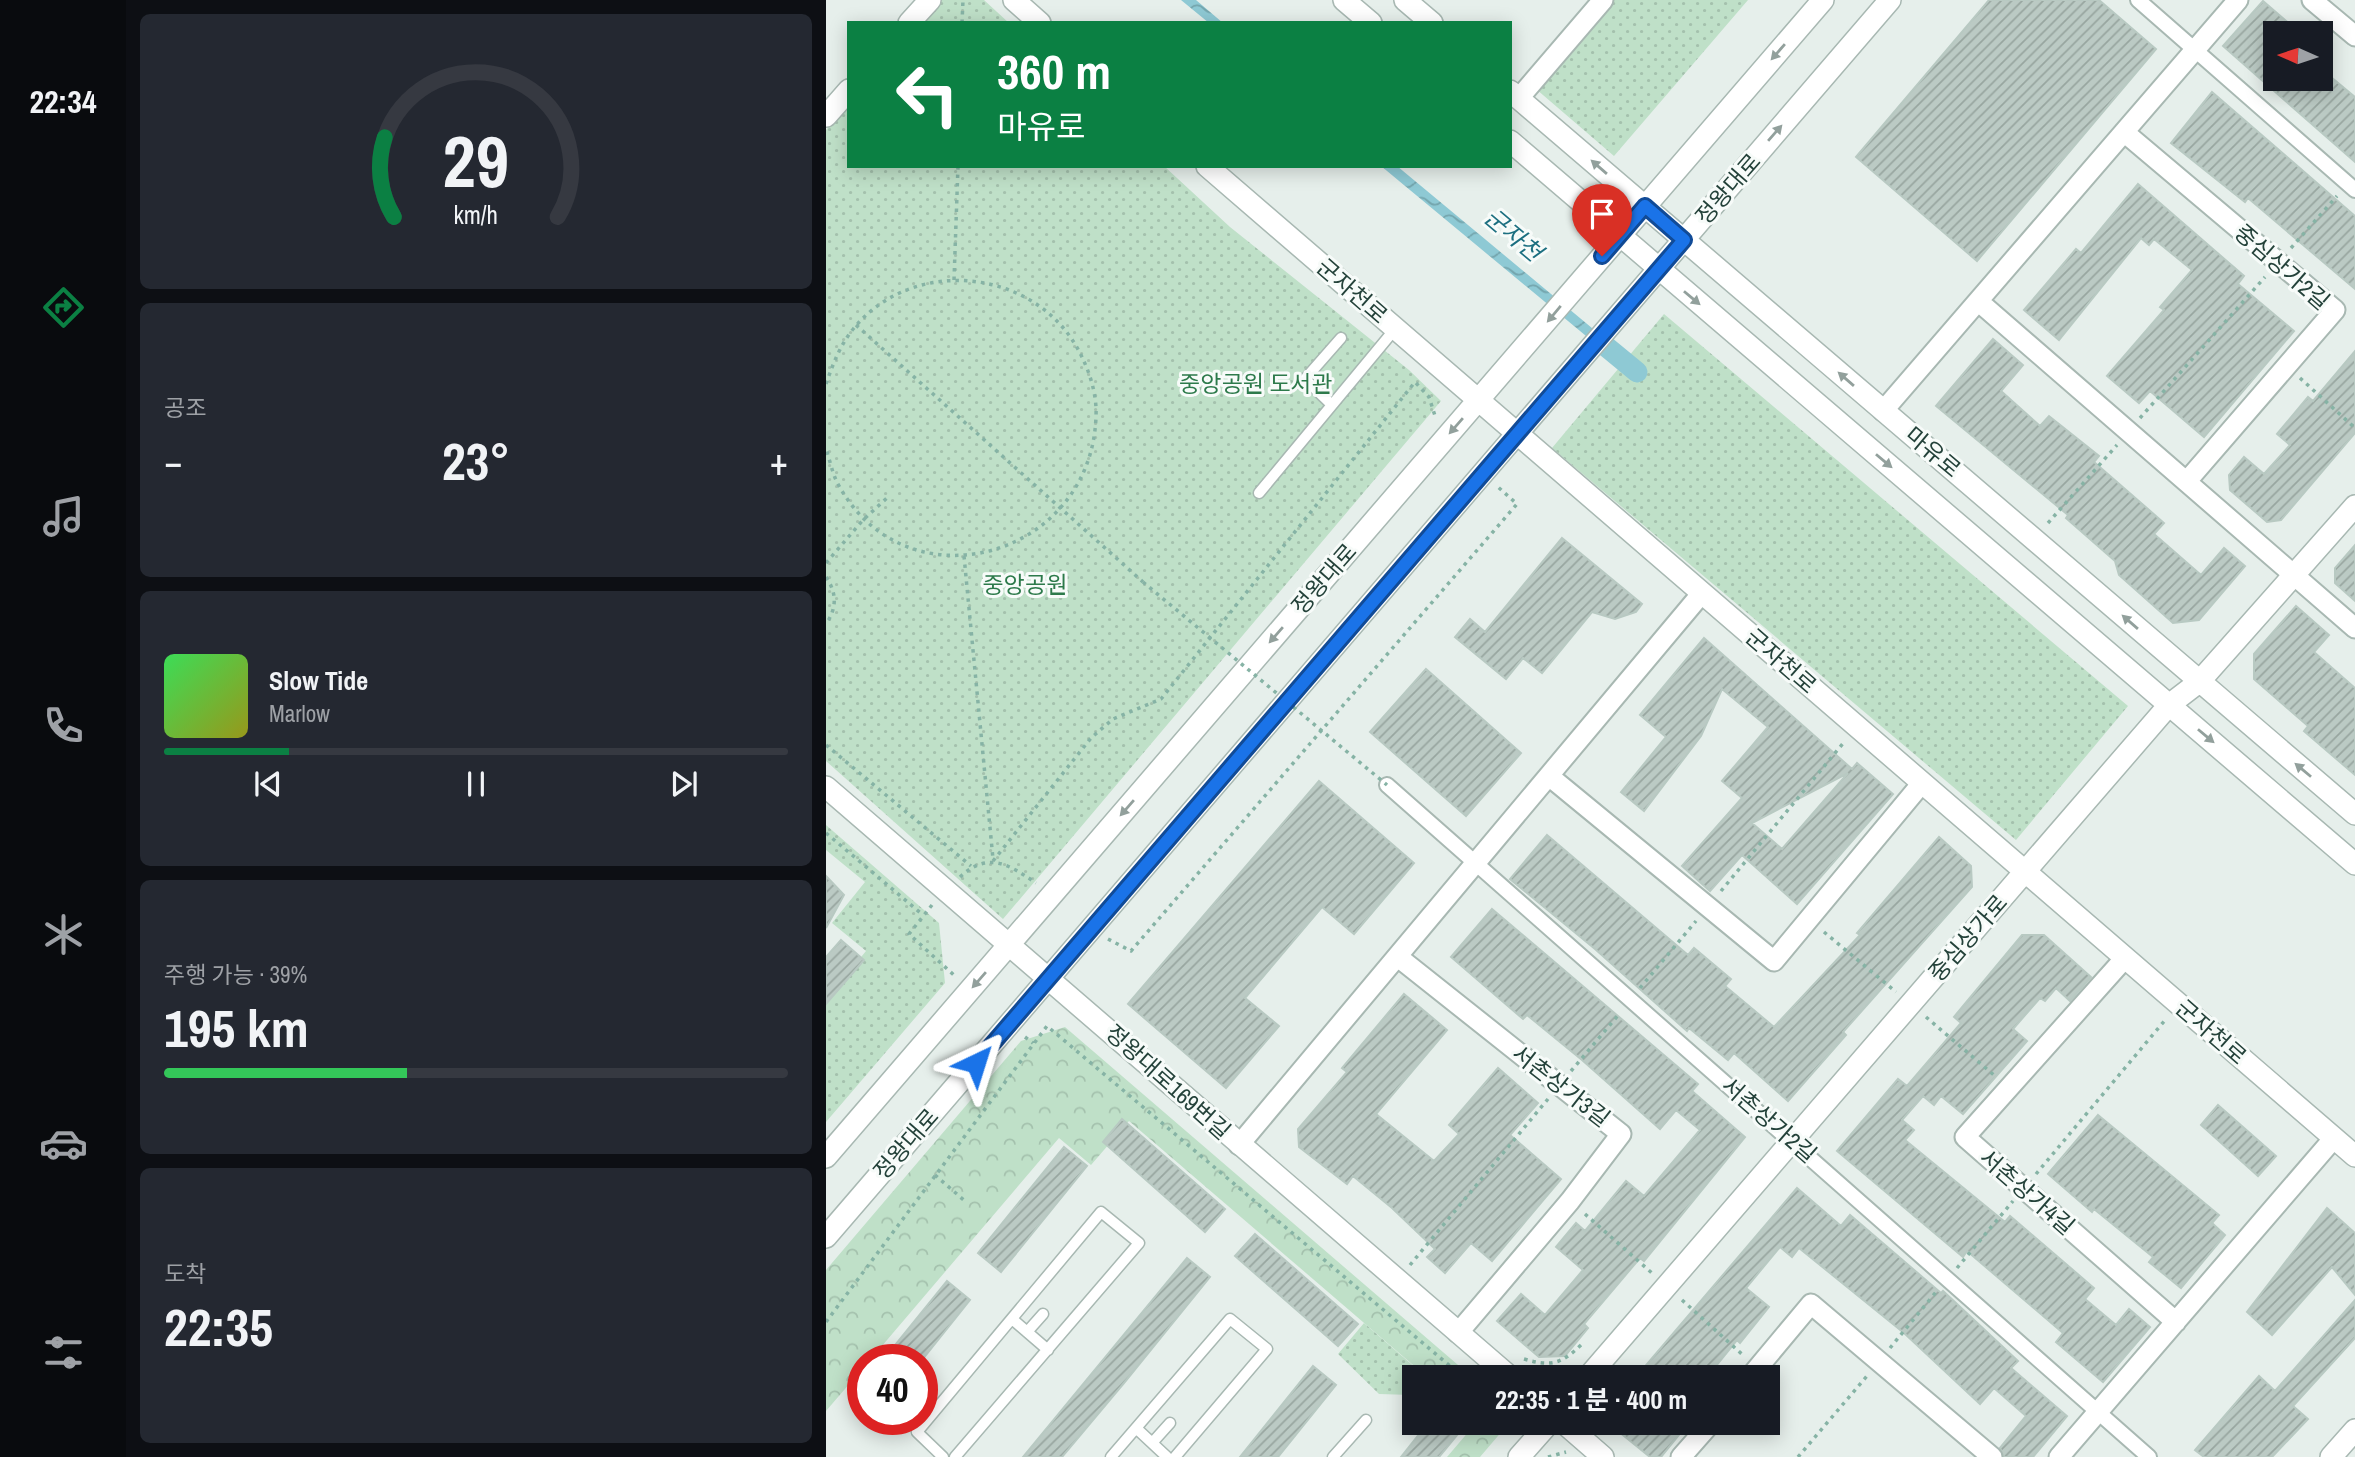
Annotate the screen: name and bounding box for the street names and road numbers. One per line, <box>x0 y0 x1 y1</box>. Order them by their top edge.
street label: 정왕대로 <box>1688 147 1767 231</box>
street label: 중심상가2길 <box>2228 217 2336 316</box>
street label: 군자천로 <box>1310 251 1394 330</box>
street label: 마유로 <box>1899 419 1968 484</box>
street label: 정왕대로 <box>1284 537 1363 621</box>
street label: 군자천로 <box>1739 621 1823 700</box>
street label: 중심상가로 <box>1921 888 2014 988</box>
street label: 군자천로 <box>2169 992 2253 1071</box>
street label: 정왕대로169번길 <box>1099 1017 1238 1146</box>
street label: 서촌상가3길 <box>1506 1038 1617 1134</box>
street label: 서촌상가2길 <box>1715 1070 1823 1169</box>
street label: 정왕대로 <box>866 1102 945 1186</box>
street label: 서촌상가4길 <box>1973 1142 2081 1241</box>

